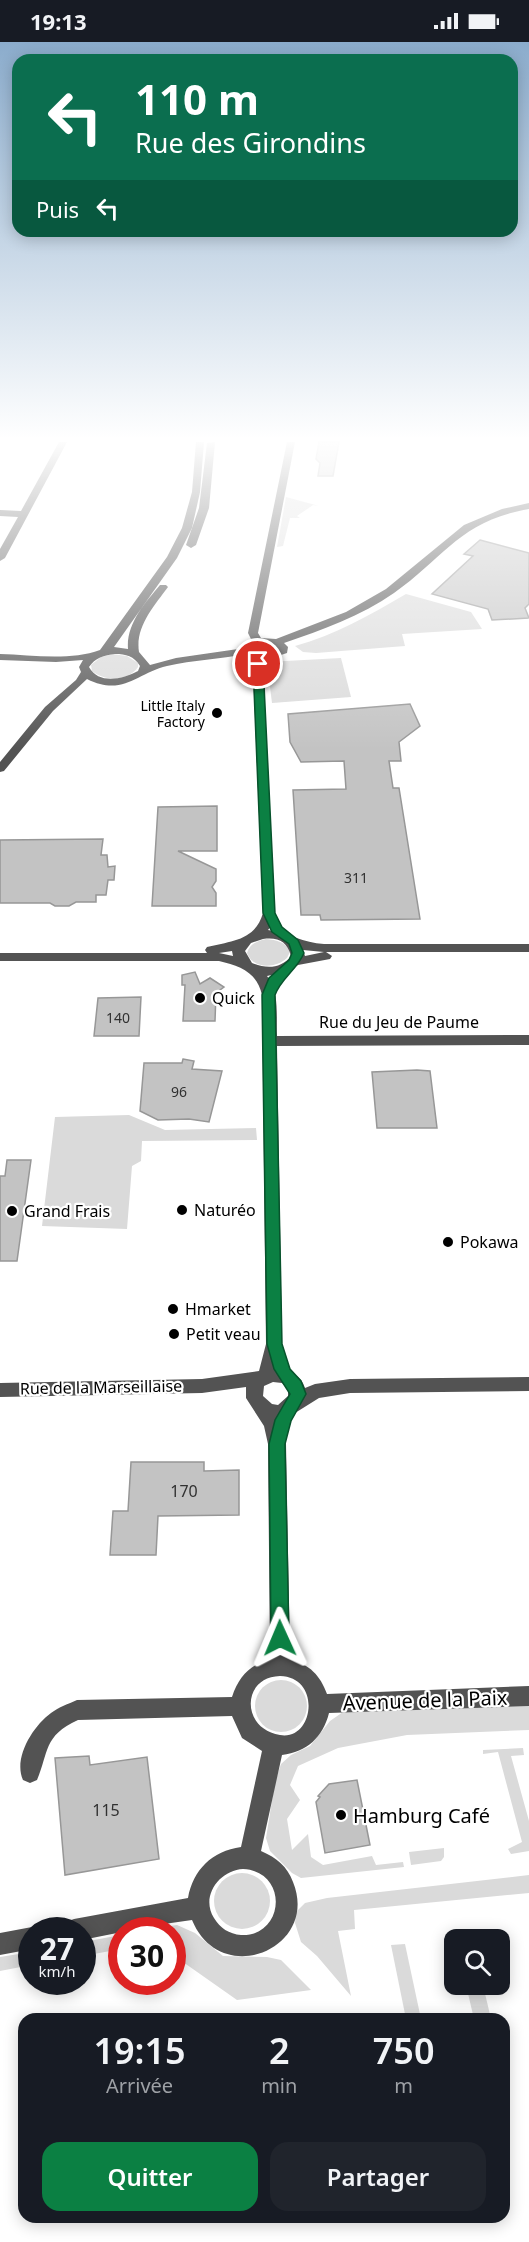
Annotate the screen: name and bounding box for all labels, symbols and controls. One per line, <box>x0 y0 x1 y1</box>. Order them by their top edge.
text: 19:13 <box>30 6 87 36</box>
text: 110 m <box>135 70 259 127</box>
icon: left <box>36 78 114 156</box>
text: Rue des Girondins <box>135 124 366 161</box>
icon: left <box>91 192 124 225</box>
text: Puis <box>36 194 79 224</box>
pin <box>232 638 283 689</box>
icon: arrive <box>241 647 274 680</box>
place label: Little Italy Factory <box>140 696 206 731</box>
marker: Little Italy Factory <box>210 706 224 720</box>
house number: 311 <box>344 868 368 887</box>
place label: Quick <box>212 987 255 1009</box>
marker: Quick <box>193 991 207 1005</box>
house number: 140 <box>106 1008 130 1027</box>
street label: Rue du Jeu de Paume <box>319 1011 479 1033</box>
house number: 96 <box>171 1082 187 1101</box>
place label: Naturéo <box>194 1199 256 1221</box>
place label: Grand Frais <box>24 1200 110 1222</box>
marker: Naturéo <box>175 1203 189 1217</box>
marker: Grand Frais <box>5 1204 19 1218</box>
place label: Pokawa <box>460 1231 518 1253</box>
marker: Pokawa <box>441 1235 455 1249</box>
place label: Hmarket <box>185 1298 251 1320</box>
marker: Hmarket <box>166 1302 180 1316</box>
place label: Petit veau <box>186 1323 261 1345</box>
marker: Petit veau <box>167 1327 181 1341</box>
street label: Rue de la Marseillaise <box>20 1375 182 1399</box>
house number: 170 <box>170 1480 198 1502</box>
position arrow <box>248 1606 312 1670</box>
street label: Avenue de la Paix <box>342 1684 508 1716</box>
house number: 115 <box>92 1799 120 1821</box>
place label: Hamburg Café <box>353 1802 490 1829</box>
marker: Hamburg Café <box>334 1808 348 1822</box>
speed limit sign: 30 <box>108 1917 186 1995</box>
text: 27 <box>40 1928 74 1969</box>
map controls <box>444 1929 510 1995</box>
button: search <box>444 1929 510 1995</box>
text: km/h <box>39 1961 75 1981</box>
text: 19:15 <box>93 2026 186 2075</box>
text: 2 <box>269 2026 290 2075</box>
text: 750 <box>373 2026 435 2075</box>
text: Arrivée <box>106 2072 173 2099</box>
text: min <box>261 2072 297 2099</box>
text: m <box>394 2072 413 2099</box>
button: Quitter <box>42 2142 258 2211</box>
button: Partager <box>270 2142 486 2211</box>

